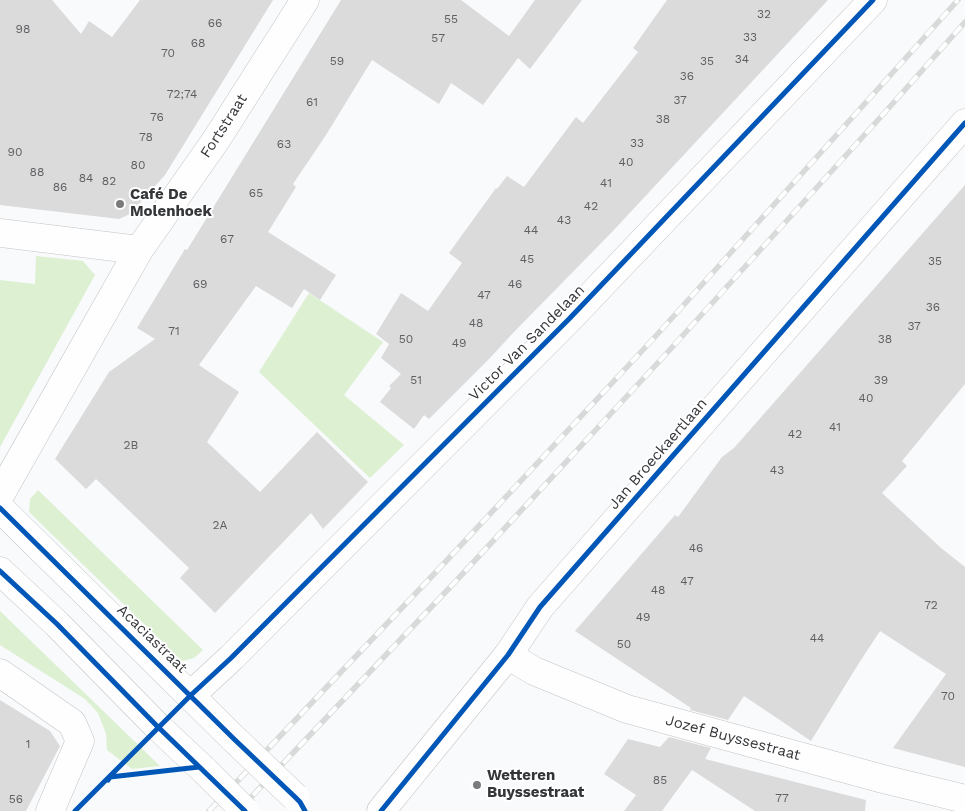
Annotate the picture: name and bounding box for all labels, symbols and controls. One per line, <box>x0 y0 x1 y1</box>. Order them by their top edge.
house number: 32 <box>757 7 771 21</box>
house number: 55 <box>444 12 458 26</box>
house number: 66 <box>208 16 222 30</box>
house number: 98 <box>16 22 30 36</box>
house number: 33 <box>743 30 757 44</box>
house number: 57 <box>431 31 445 45</box>
house number: 68 <box>191 36 205 50</box>
house number: 70 <box>161 46 175 60</box>
house number: 34 <box>735 52 749 66</box>
house number: 59 <box>330 54 344 68</box>
house number: 35 <box>700 54 714 68</box>
house number: 36 <box>680 69 694 83</box>
house number: 72;74 <box>167 87 197 101</box>
street label: Fortstraat <box>197 91 251 161</box>
house number: 37 <box>673 93 687 107</box>
house number: 61 <box>306 95 318 109</box>
house number: 76 <box>150 110 164 124</box>
house number: 38 <box>656 112 670 126</box>
house number: 78 <box>139 130 153 144</box>
house number: 33 <box>630 136 644 150</box>
house number: 63 <box>277 137 291 151</box>
house number: 90 <box>8 145 22 159</box>
house number: 40 <box>619 155 633 169</box>
house number: 80 <box>131 158 145 172</box>
house number: 88 <box>30 165 44 179</box>
house number: 84 <box>79 171 93 185</box>
house number: 82 <box>102 174 116 188</box>
house number: 41 <box>600 176 612 190</box>
house number: 86 <box>53 180 67 194</box>
place label: Café De Molenhoek <box>130 186 212 221</box>
house number: 65 <box>249 186 263 200</box>
marker: Café De Molenhoek <box>114 198 126 210</box>
house number: 42 <box>584 199 598 213</box>
house number: 43 <box>557 213 571 227</box>
house number: 44 <box>524 223 538 237</box>
house number: 67 <box>220 232 234 246</box>
house number: 45 <box>520 252 534 266</box>
house number: 35 <box>928 254 942 268</box>
house number: 69 <box>193 277 207 291</box>
house number: 46 <box>508 277 522 291</box>
street label: Victor Van Sandelaan <box>465 281 589 405</box>
house number: 47 <box>477 288 491 302</box>
house number: 36 <box>926 300 940 314</box>
house number: 48 <box>469 316 483 330</box>
house number: 37 <box>907 319 921 333</box>
house number: 71 <box>168 324 180 338</box>
house number: 50 <box>399 332 413 346</box>
house number: 38 <box>878 332 892 346</box>
house number: 49 <box>452 336 466 350</box>
house number: 51 <box>410 373 422 387</box>
house number: 39 <box>874 373 888 387</box>
house number: 40 <box>859 391 873 405</box>
street label: Jan Broeckaertlaan <box>605 395 711 513</box>
house number: 41 <box>829 420 841 434</box>
house number: 42 <box>788 427 802 441</box>
house number: 2B <box>124 438 138 452</box>
house number: 43 <box>770 463 784 477</box>
house number: 2A <box>213 518 227 532</box>
house number: 46 <box>689 541 703 555</box>
house number: 47 <box>680 574 694 588</box>
house number: 48 <box>651 583 665 597</box>
house number: 72 <box>924 598 938 612</box>
street label: Acaciastraat <box>113 601 191 677</box>
house number: 49 <box>636 610 650 624</box>
house number: 44 <box>810 631 824 645</box>
house number: 50 <box>617 637 631 651</box>
house number: 70 <box>941 689 955 703</box>
street label: Jozef Buyssestraat <box>664 711 802 765</box>
house number: 1 <box>26 737 30 751</box>
place label: Wetteren Buyssestraat <box>487 767 584 802</box>
house number: 85 <box>653 773 667 787</box>
marker: Wetteren Buyssestraat <box>471 779 483 791</box>
house number: 77 <box>775 791 789 805</box>
house number: 56 <box>9 792 23 806</box>

